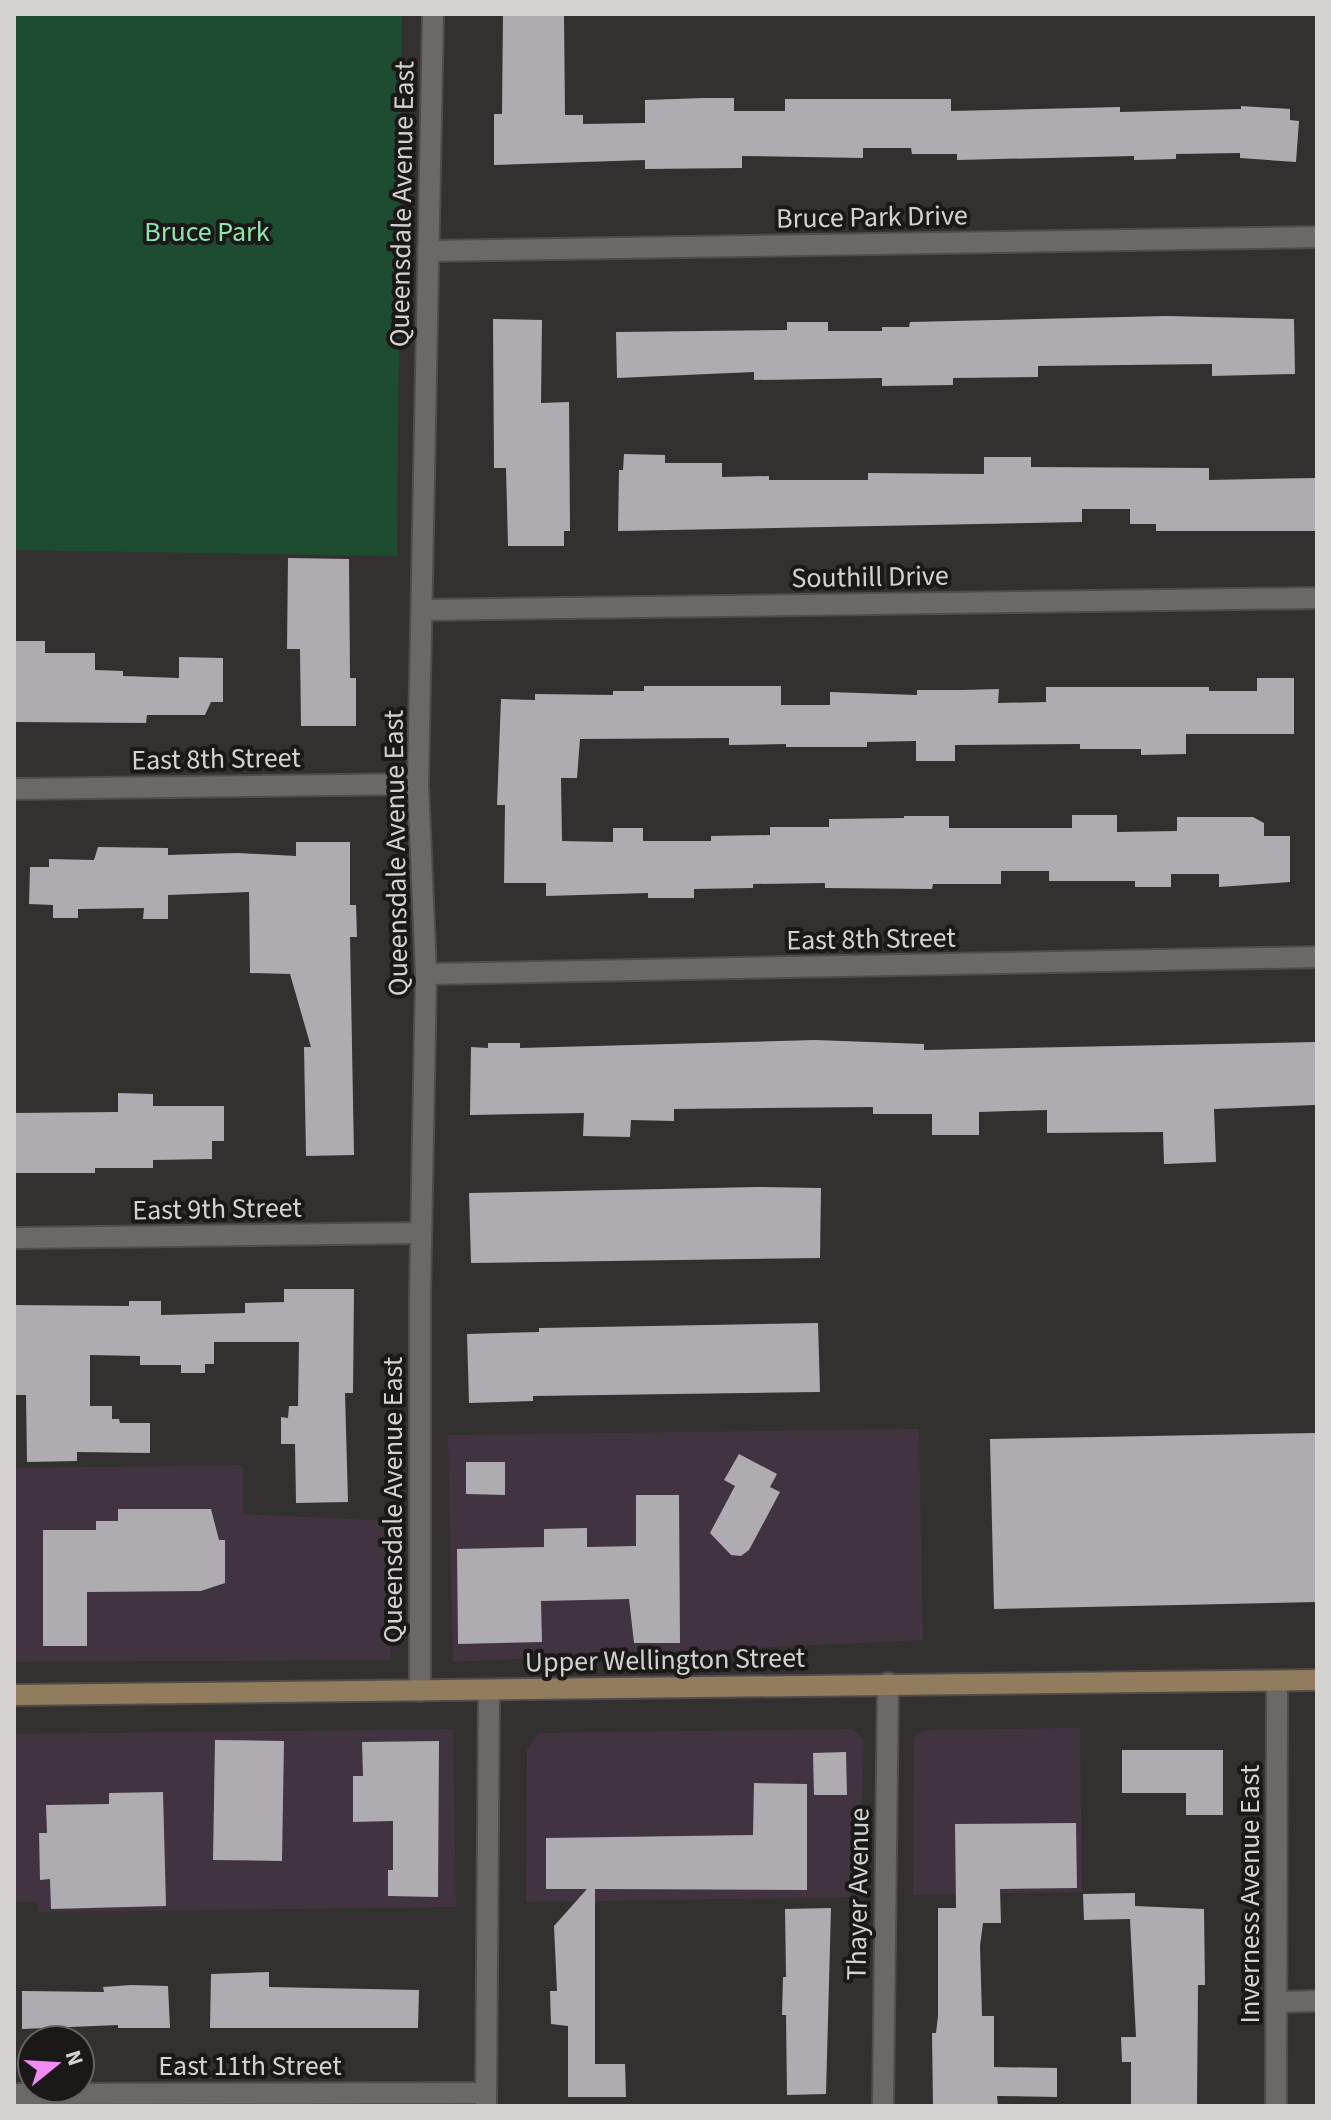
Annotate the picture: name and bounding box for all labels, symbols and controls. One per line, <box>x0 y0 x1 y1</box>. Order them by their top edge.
street label: Queensdale Avenue East <box>380 60 425 348</box>
street label: Bruce Park Drive <box>776 195 968 239</box>
park label: Bruce Park <box>144 212 270 252</box>
street label: Southill Drive <box>791 556 949 598</box>
street label: Queensdale Avenue East <box>373 709 418 996</box>
street label: East 8th Street <box>131 738 302 780</box>
street label: East 8th Street <box>786 918 957 960</box>
street label: East 9th Street <box>132 1188 303 1230</box>
street label: Queensdale Avenue East <box>373 1356 413 1643</box>
street label: Upper Wellington Street <box>525 1638 806 1682</box>
street label: Inverness Avenue East <box>1230 1764 1270 2023</box>
street label: Thayer Avenue <box>836 1807 880 1981</box>
north arrow <box>16 2024 96 2104</box>
text: N <box>57 2046 92 2070</box>
street label: East 11th Street <box>158 2046 342 2086</box>

